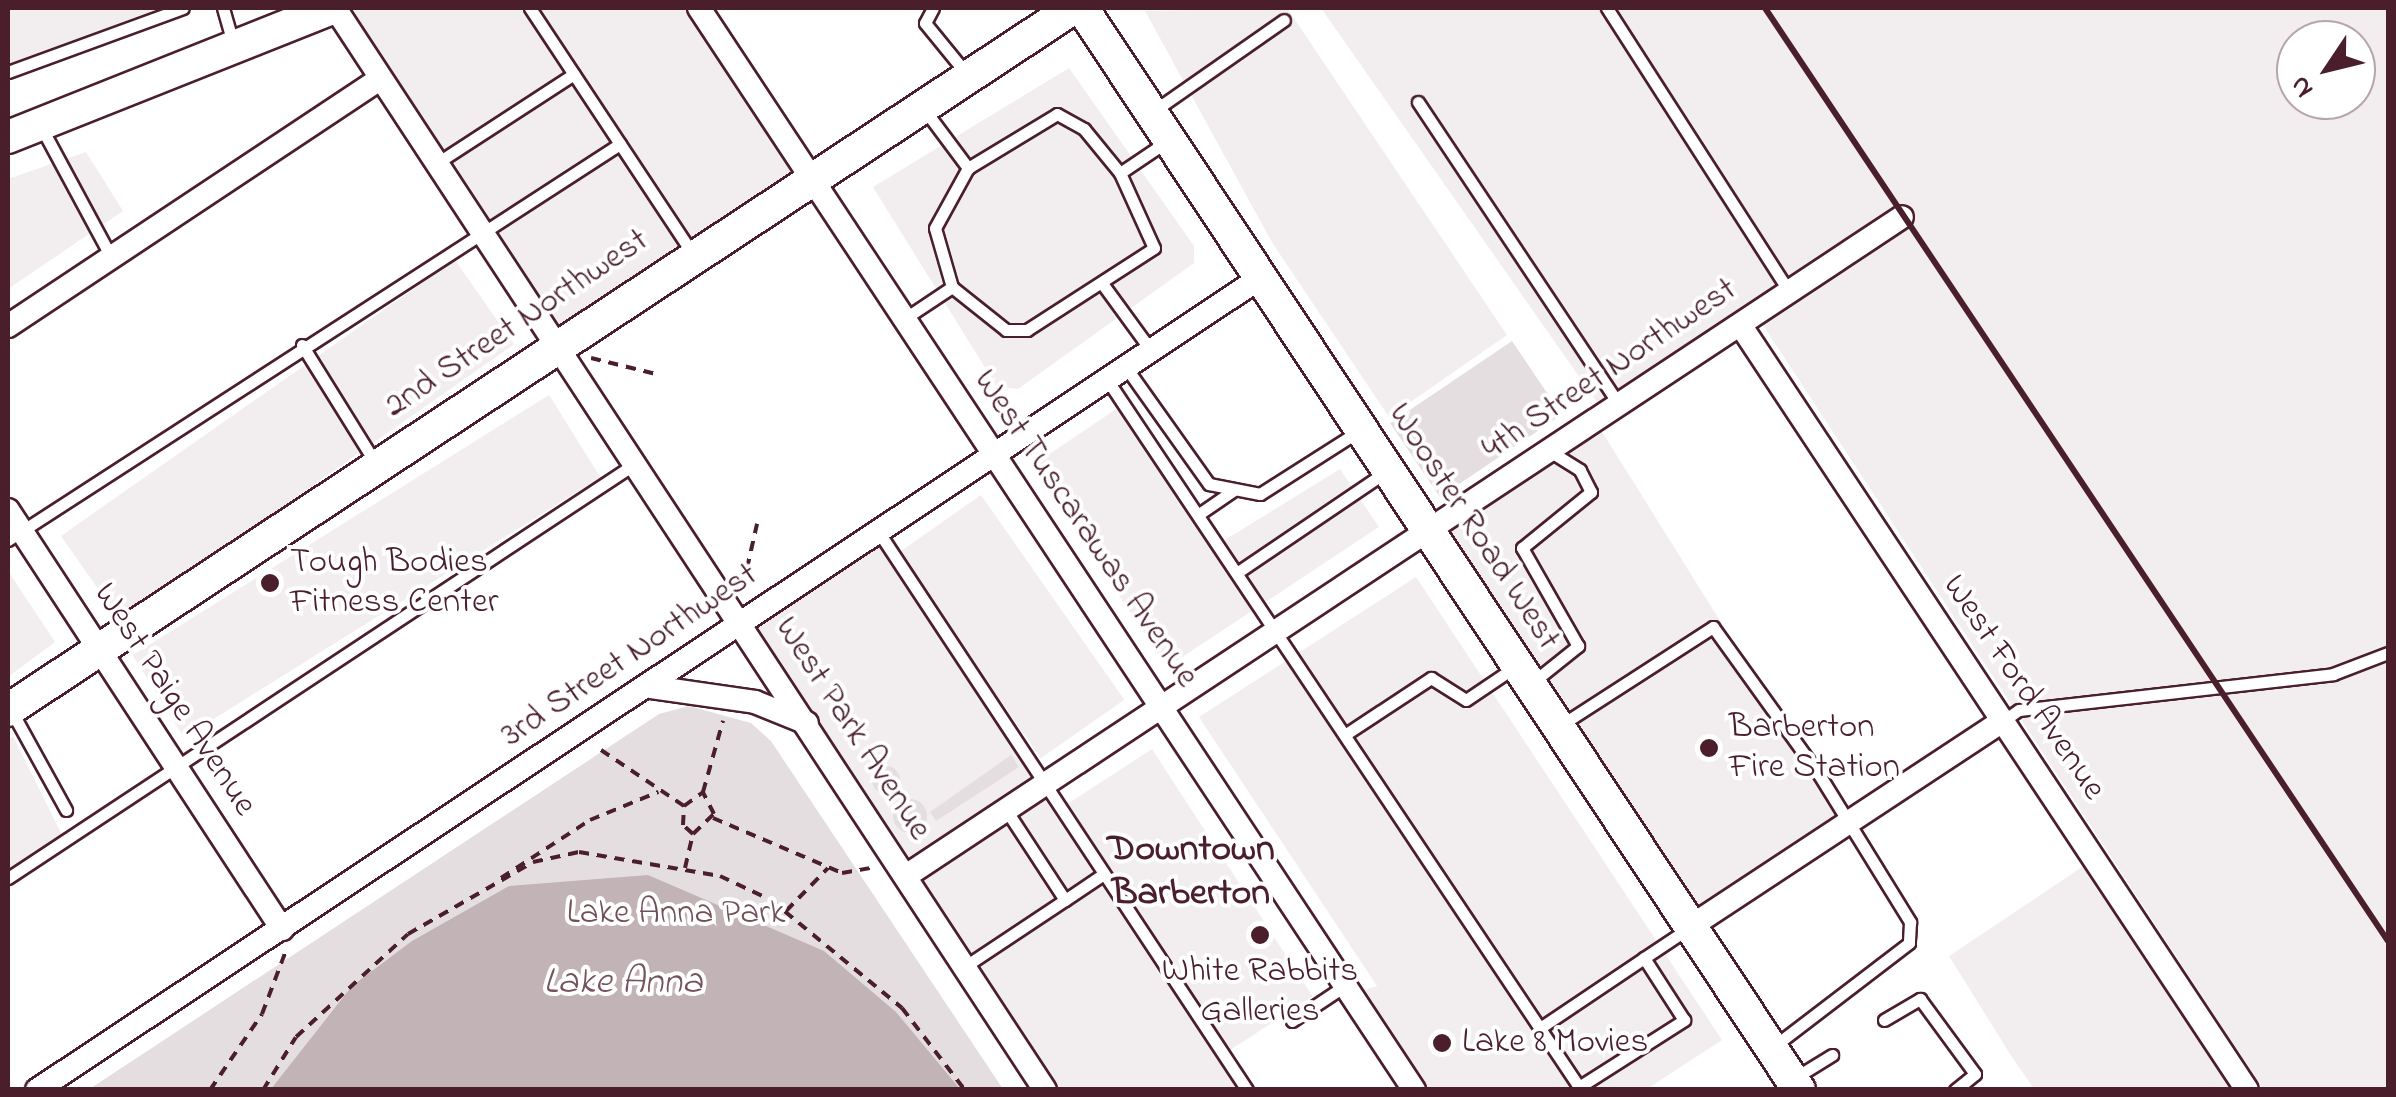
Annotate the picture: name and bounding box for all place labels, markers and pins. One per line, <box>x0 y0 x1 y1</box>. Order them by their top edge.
place label: Tough Bodies Fitness Center <box>290 542 498 624</box>
marker: Tough Bodies Fitness Center <box>259 572 281 594</box>
place label: Barberton Fire Station <box>1729 707 1900 789</box>
marker: Barberton Fire Station <box>1698 737 1720 759</box>
marker: White Rabbits Galleries <box>1249 924 1271 946</box>
place label: White Rabbits Galleries <box>1162 951 1358 1033</box>
place label: Lake 8 Movies <box>1462 1022 1648 1064</box>
marker: Lake 8 Movies <box>1431 1032 1453 1054</box>

